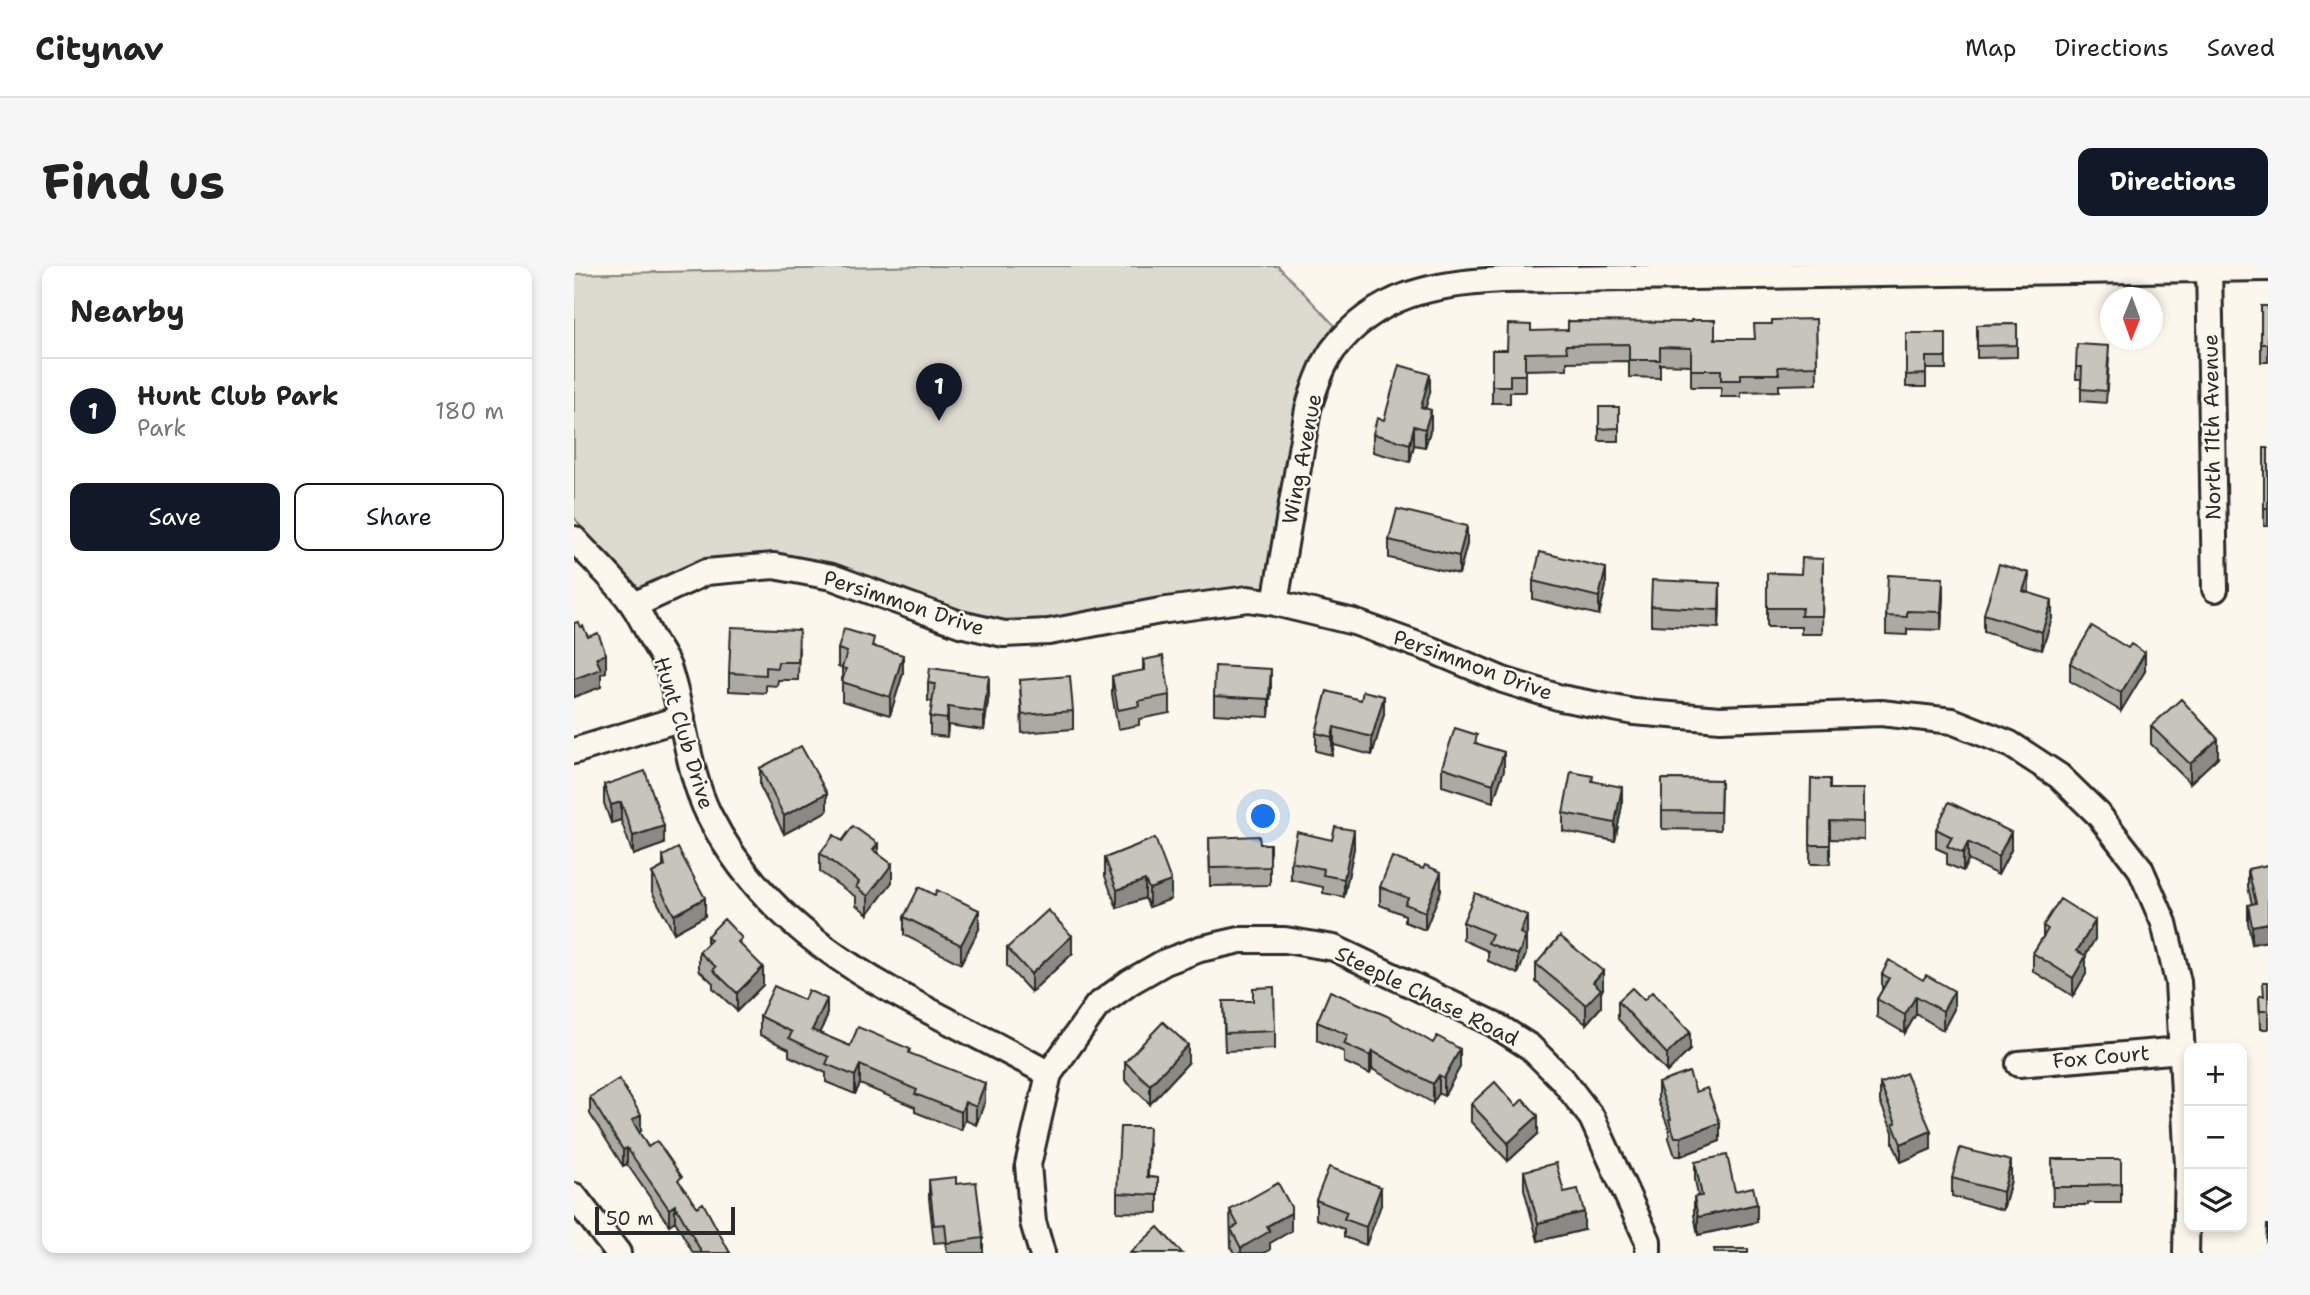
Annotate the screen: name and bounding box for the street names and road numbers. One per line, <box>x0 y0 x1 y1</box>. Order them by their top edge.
street label: North 11th Avenue <box>2196 334 2228 520</box>
street label: Wing Avenue <box>1276 391 1328 527</box>
street label: Persimmon Drive <box>820 564 988 642</box>
street label: Persimmon Drive <box>1389 623 1557 707</box>
street label: Hunt Club Drive <box>647 653 721 813</box>
street label: Steeple Chase Road <box>1331 939 1523 1053</box>
street label: Fox Court <box>2051 1039 2151 1075</box>

